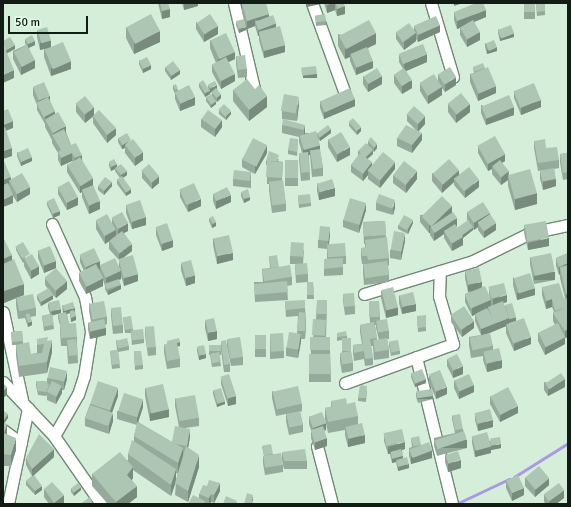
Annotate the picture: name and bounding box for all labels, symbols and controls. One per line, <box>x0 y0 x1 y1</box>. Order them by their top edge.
scale bar <box>10 8 90 34</box>
text: 50 m <box>15 15 40 30</box>

